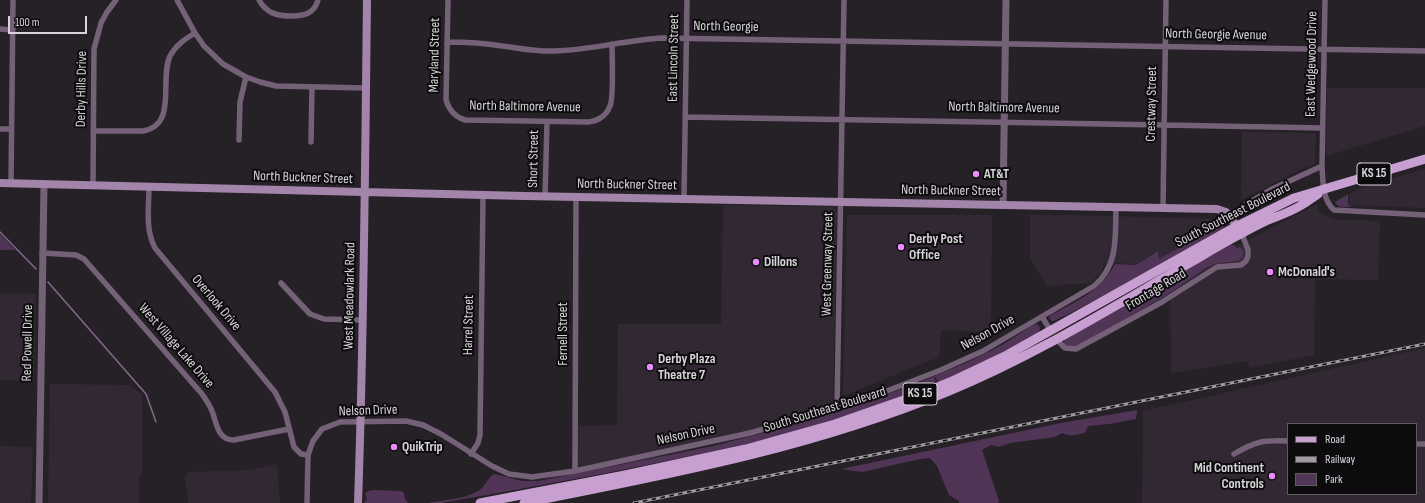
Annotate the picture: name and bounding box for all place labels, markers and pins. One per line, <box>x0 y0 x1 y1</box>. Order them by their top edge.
place label: AT&T <box>984 166 1009 182</box>
marker: AT&T <box>971 169 981 179</box>
place label: Derby Post Office <box>909 231 963 264</box>
marker: Derby Post Office <box>896 242 906 252</box>
place label: Dillons <box>764 254 797 270</box>
marker: Dillons <box>751 257 761 267</box>
place label: McDonald's <box>1278 264 1335 280</box>
marker: McDonald's <box>1265 267 1275 277</box>
place label: Derby Plaza Theatre 7 <box>658 351 716 384</box>
marker: Derby Plaza Theatre 7 <box>645 362 655 372</box>
place label: QuikTrip <box>402 439 443 455</box>
marker: QuikTrip <box>389 442 399 452</box>
place label: Mid Continent Controls <box>1194 460 1264 492</box>
marker: Mid Continent Controls <box>1267 471 1277 481</box>

